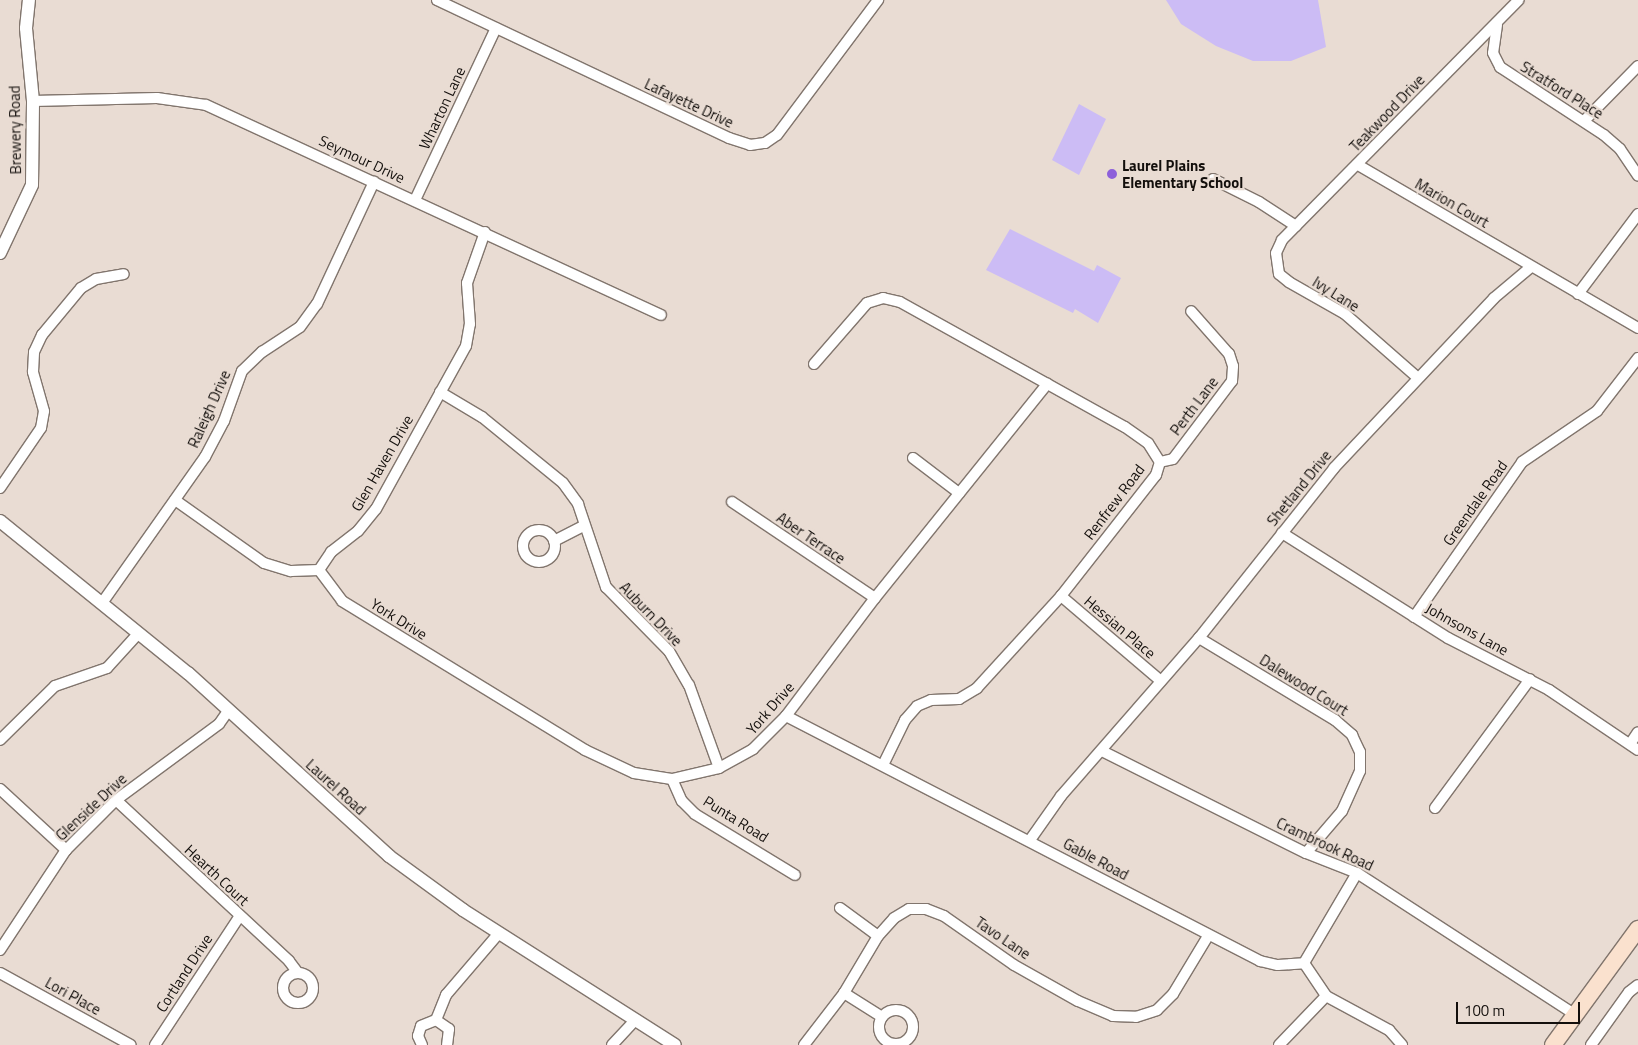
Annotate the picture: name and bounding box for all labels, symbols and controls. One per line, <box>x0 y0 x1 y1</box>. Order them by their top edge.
street label: Stratford Place <box>1517 57 1607 123</box>
street label: Wharton Lane <box>415 64 469 152</box>
street label: Teakwood Drive <box>1346 71 1428 155</box>
street label: Lafayette Drive <box>642 75 736 131</box>
street label: Brewery Road <box>5 85 25 175</box>
street label: Seymour Drive <box>316 131 408 187</box>
place label: Laurel Plains Elementary School <box>1122 156 1243 191</box>
marker: Laurel Plains Elementary School <box>1106 168 1118 180</box>
street label: Marion Court <box>1412 175 1492 231</box>
street label: Ivy Lane <box>1309 273 1363 315</box>
street label: Raleigh Drive <box>184 367 234 451</box>
street label: Perth Lane <box>1166 373 1222 439</box>
street label: Glen Haven Drive <box>347 412 417 514</box>
street label: Shetland Drive <box>1263 447 1335 529</box>
street label: Greendale Road <box>1439 457 1511 549</box>
street label: Renfrew Road <box>1080 461 1148 543</box>
street label: Aber Terrace <box>773 508 849 568</box>
street label: Auburn Drive <box>616 578 686 650</box>
street label: Hessian Place <box>1081 592 1159 662</box>
street label: York Drive <box>367 595 431 643</box>
street label: Johnsons Lane <box>1422 599 1512 659</box>
street label: Dalewood Court <box>1256 651 1352 719</box>
street label: York Drive <box>742 678 798 738</box>
street label: Laurel Road <box>302 755 370 819</box>
street label: Glenside Drive <box>52 770 130 844</box>
street label: Punta Road <box>700 792 772 846</box>
street label: Crambrook Road <box>1274 814 1376 874</box>
street label: Gable Road <box>1060 834 1132 884</box>
street label: Hearth Court <box>181 841 253 909</box>
street label: Tavo Lane <box>972 913 1034 963</box>
street label: Cortland Drive <box>152 931 216 1015</box>
street label: Lori Place <box>42 973 104 1019</box>
scale bar <box>1458 992 1582 1024</box>
text: 100 m <box>1464 999 1505 1022</box>

